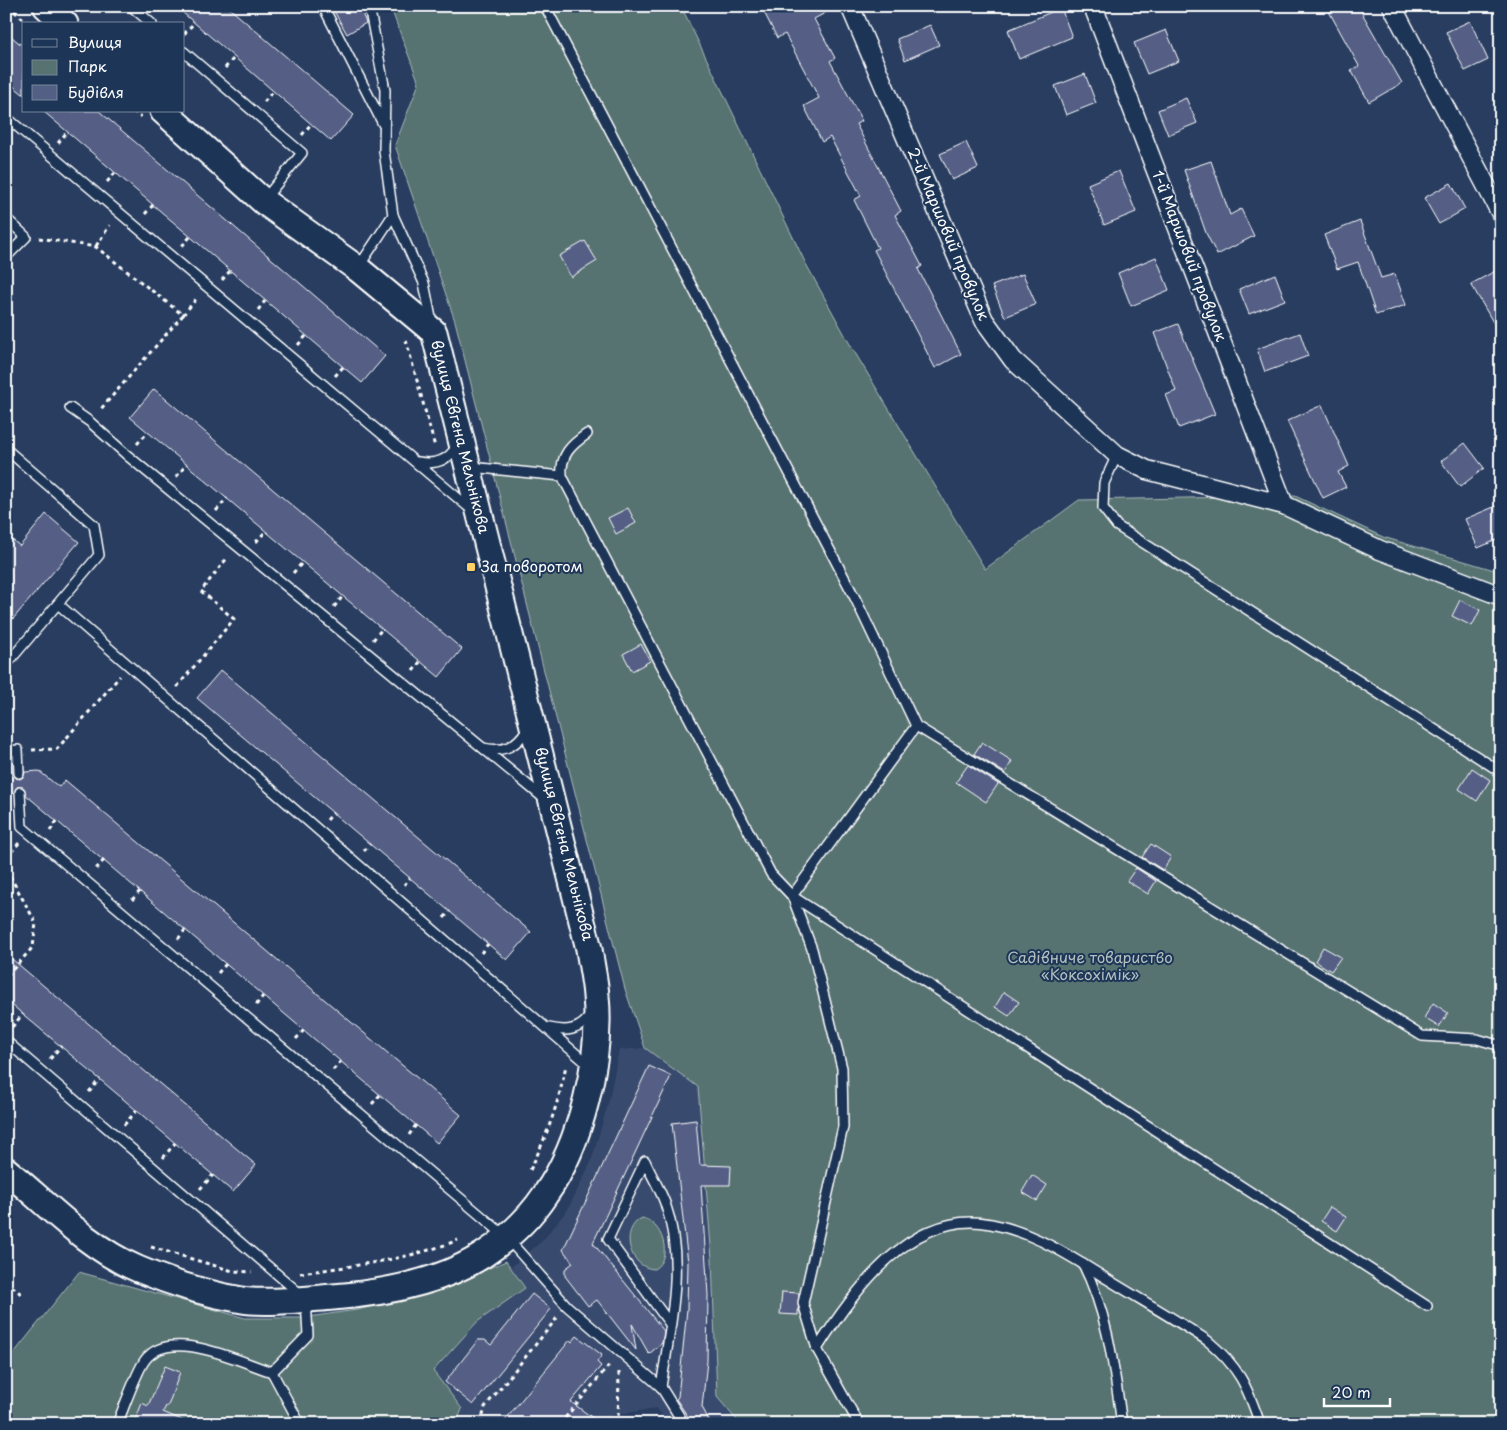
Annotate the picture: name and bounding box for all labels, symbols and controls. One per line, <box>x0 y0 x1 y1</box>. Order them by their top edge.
legend <box>22 22 185 112</box>
text: Вулиця <box>68 30 122 53</box>
text: Парк <box>68 54 107 77</box>
text: Будівля <box>68 80 124 103</box>
street label: 2-й Маршовий провулок <box>903 144 996 323</box>
street label: 1-й Маршовий провулок <box>1147 166 1234 345</box>
street label: вулиця Євгена Мельнікова <box>426 337 497 536</box>
place label: За поворотом <box>480 554 583 577</box>
marker: За поворотом <box>465 561 477 573</box>
street label: вулиця Євгена Мельнікова <box>530 744 601 943</box>
park label: Садівниче товариство «Коксохімік» <box>1007 945 1173 985</box>
scale bar <box>1324 1375 1391 1407</box>
text: 20 m <box>1332 1380 1371 1403</box>

